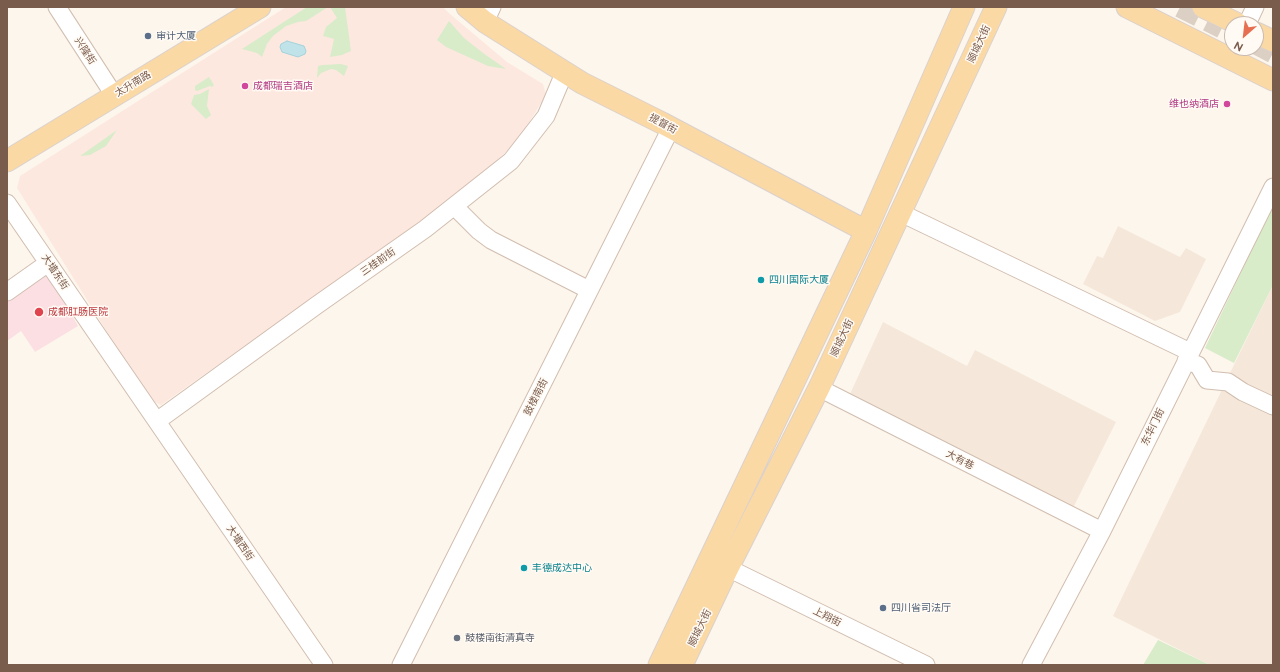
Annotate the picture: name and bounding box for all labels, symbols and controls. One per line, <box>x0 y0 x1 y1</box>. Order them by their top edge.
north arrow <box>1224 16 1264 56</box>
street label: 顺城大街 <box>965 23 993 65</box>
place label: 审计大厦 <box>156 30 196 42</box>
marker: 审计大厦 <box>143 31 153 41</box>
street label: 兴隆街 <box>72 35 98 67</box>
text: N <box>1232 38 1245 54</box>
street label: 太升南路 <box>113 69 153 99</box>
place label: 成都瑞吉酒店 <box>253 80 313 92</box>
marker: 成都瑞吉酒店 <box>240 81 250 91</box>
place label: 维也纳酒店 <box>1169 98 1219 110</box>
marker: 维也纳酒店 <box>1222 99 1232 109</box>
street label: 提督街 <box>647 112 679 136</box>
street label: 三桂前街 <box>358 246 398 278</box>
street label: 大墙东街 <box>39 252 71 292</box>
place label: 四川国际大厦 <box>769 274 829 286</box>
marker: 四川国际大厦 <box>756 275 766 285</box>
marker: 成都肛肠医院 <box>33 306 45 318</box>
place label: 成都肛肠医院 <box>48 306 108 318</box>
street label: 顺城大街 <box>828 317 856 359</box>
street label: 鼓楼南街 <box>522 376 550 418</box>
street label: 东华门街 <box>1139 406 1167 448</box>
street label: 大有巷 <box>944 448 976 472</box>
street label: 大墙西街 <box>224 523 256 563</box>
place label: 丰德成达中心 <box>532 562 592 574</box>
marker: 丰德成达中心 <box>519 563 529 573</box>
place label: 四川省司法厅 <box>891 602 951 614</box>
marker: 四川省司法厅 <box>878 603 888 613</box>
street label: 上翔街 <box>811 605 843 629</box>
street label: 顺城大街 <box>686 607 714 649</box>
place label: 鼓楼南街清真寺 <box>465 632 535 644</box>
marker: 鼓楼南街清真寺 <box>452 633 462 643</box>

